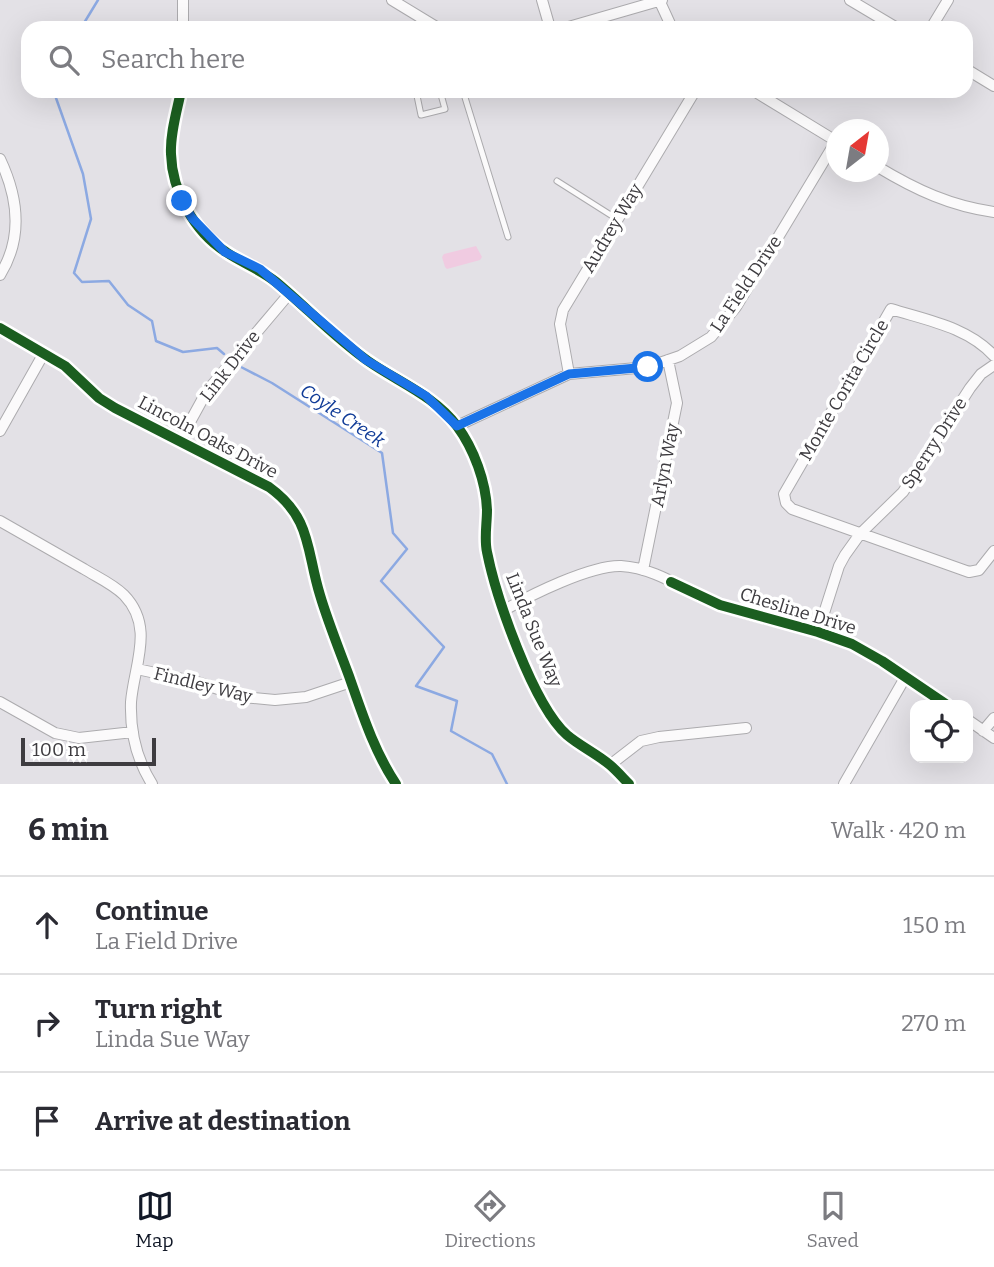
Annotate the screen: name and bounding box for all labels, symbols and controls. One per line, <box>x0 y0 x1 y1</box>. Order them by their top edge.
search box <box>21 21 973 98</box>
icon: search <box>45 41 83 79</box>
text: Search here <box>101 44 245 75</box>
north arrow <box>826 119 889 182</box>
street label: Audrey Way <box>577 179 647 276</box>
route end <box>166 185 197 216</box>
street label: La Field Drive <box>706 231 786 337</box>
street label: Monte Corita Circle <box>795 315 893 465</box>
street label: Link Drive <box>195 326 265 406</box>
route start <box>632 351 663 382</box>
water label: Coyle Creek <box>296 379 390 452</box>
street label: Lincoln Oaks Drive <box>134 391 282 483</box>
street label: Sperry Drive <box>896 393 972 493</box>
street label: Arlyn Way <box>646 421 684 509</box>
street label: Linda Sue Way <box>501 570 567 691</box>
street label: Chesline Drive <box>737 583 859 639</box>
street label: Findley Way <box>151 662 255 708</box>
map controls <box>910 700 973 763</box>
button: locate <box>910 700 973 763</box>
scale bar <box>21 735 156 767</box>
text: 100 m <box>32 738 86 761</box>
text: 6 min <box>28 812 109 848</box>
text: Walk · 420 m <box>831 816 966 844</box>
text: Continue <box>95 896 209 927</box>
icon: ahead <box>28 906 66 944</box>
text: 150 m <box>903 911 966 939</box>
text: La Field Drive <box>95 927 238 955</box>
text: Turn right <box>95 994 222 1025</box>
icon: right <box>28 1004 66 1042</box>
text: 270 m <box>901 1009 966 1037</box>
text: Linda Sue Way <box>95 1025 250 1053</box>
icon: arrive <box>28 1102 66 1140</box>
text: Arrive at destination <box>95 1106 350 1137</box>
tab: Map <box>135 1187 174 1252</box>
tab: Directions <box>444 1187 536 1252</box>
tab: Saved <box>806 1187 859 1252</box>

